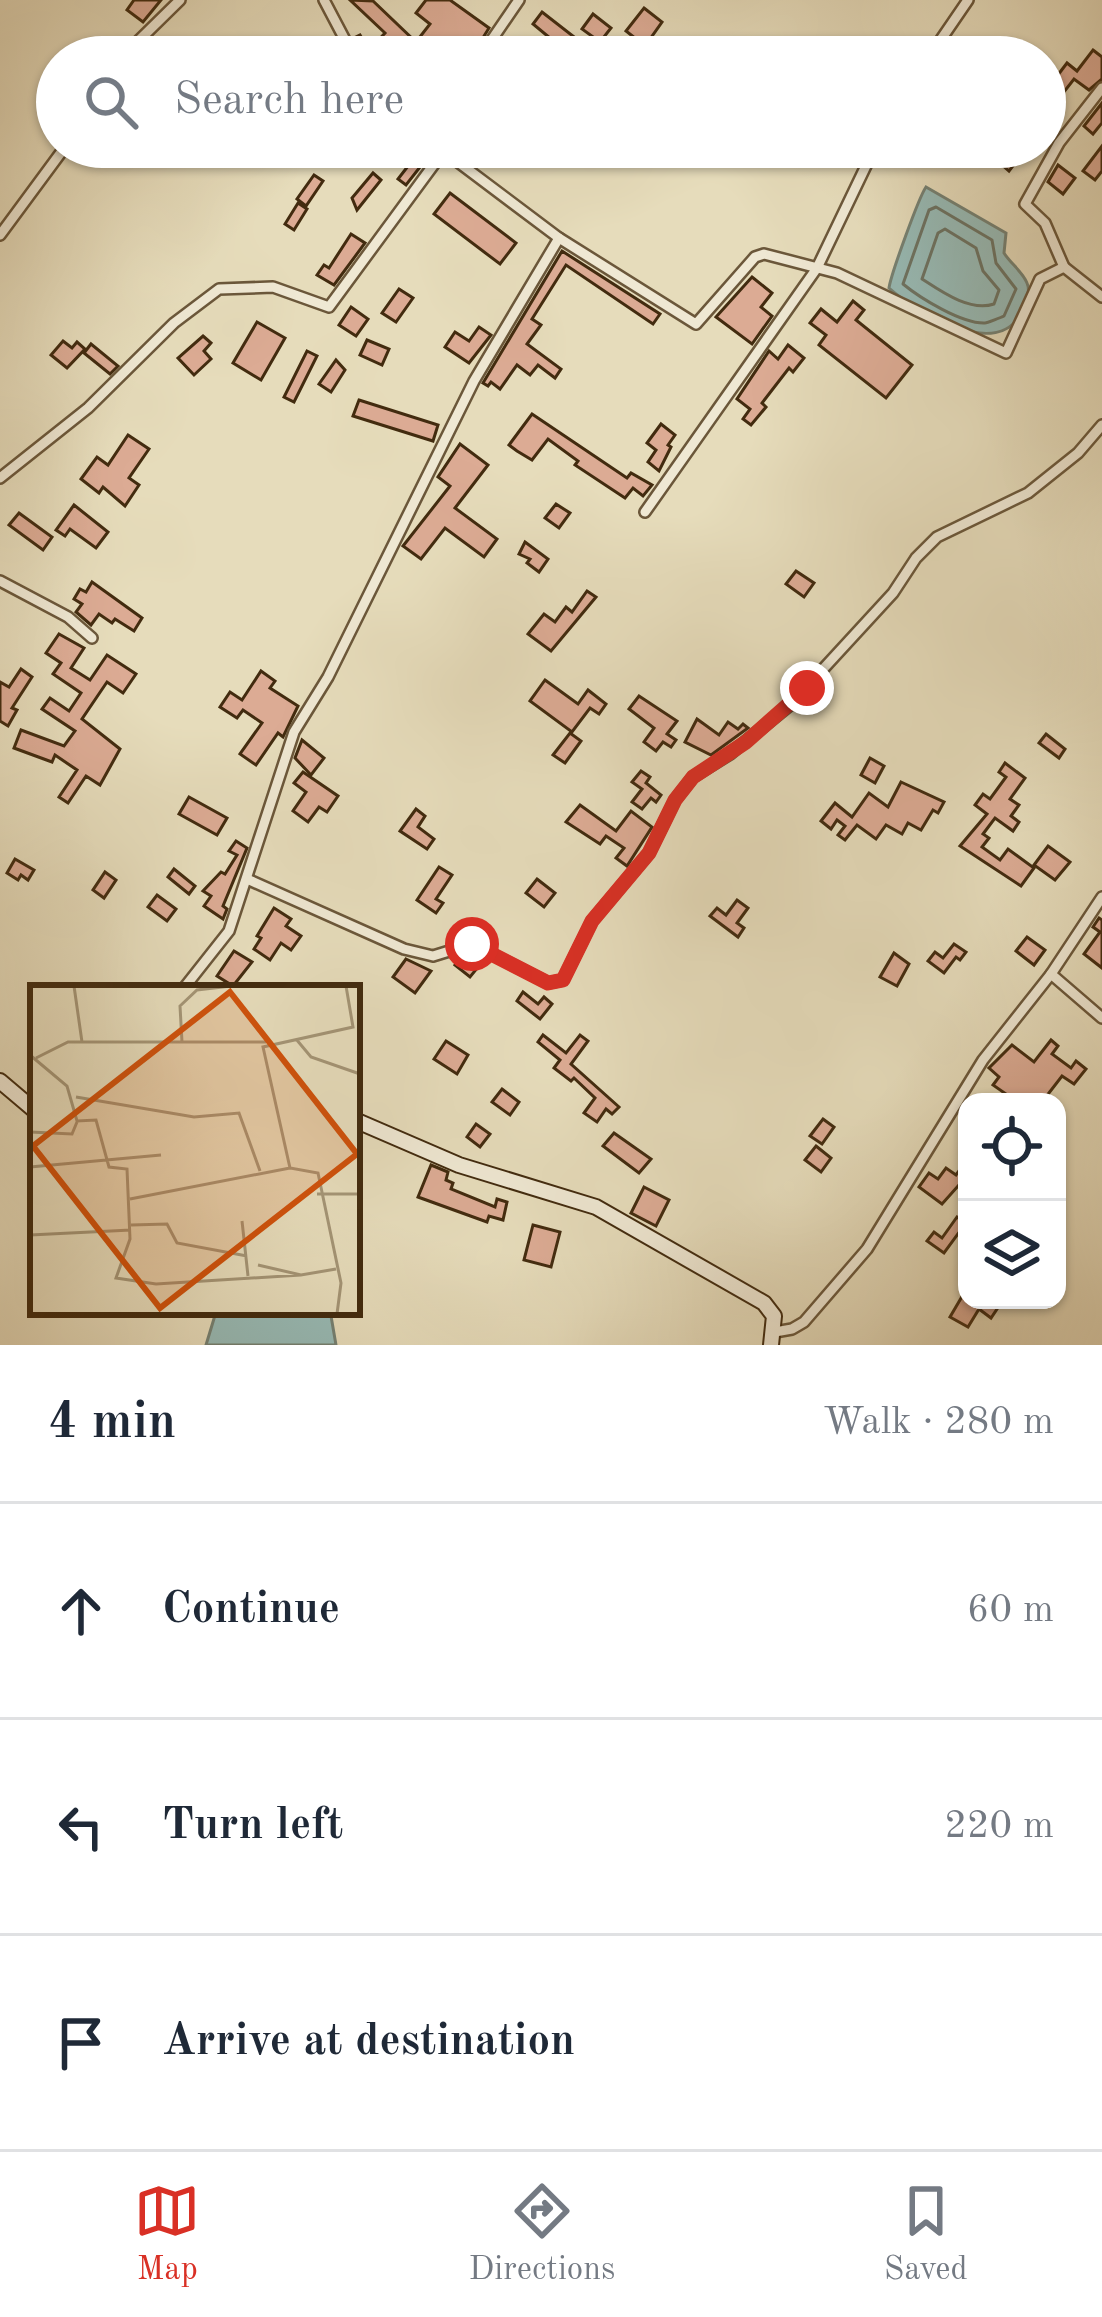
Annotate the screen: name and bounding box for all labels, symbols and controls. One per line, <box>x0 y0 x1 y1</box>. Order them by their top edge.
search box <box>36 36 1066 168</box>
icon: search <box>78 69 144 135</box>
text: Search here <box>174 79 404 124</box>
route end <box>780 661 834 715</box>
route start <box>445 917 499 971</box>
inset map <box>30 985 360 1315</box>
map controls <box>958 1093 1066 1309</box>
button: locate <box>958 1093 1066 1201</box>
button: layers <box>958 1201 1066 1309</box>
text: 4 min <box>48 1398 176 1449</box>
text: Walk · 280 m <box>823 1403 1054 1442</box>
icon: ahead <box>48 1578 114 1644</box>
text: Continue <box>162 1588 340 1633</box>
text: 60 m <box>967 1591 1054 1630</box>
icon: left <box>48 1794 114 1860</box>
text: Turn left <box>162 1804 343 1849</box>
text: 220 m <box>944 1807 1054 1846</box>
icon: arrive <box>48 2010 114 2076</box>
text: Arrive at destination <box>162 2020 575 2065</box>
tab: Map <box>134 2178 200 2291</box>
tab: Directions <box>469 2178 615 2291</box>
tab: Saved <box>884 2178 968 2291</box>

